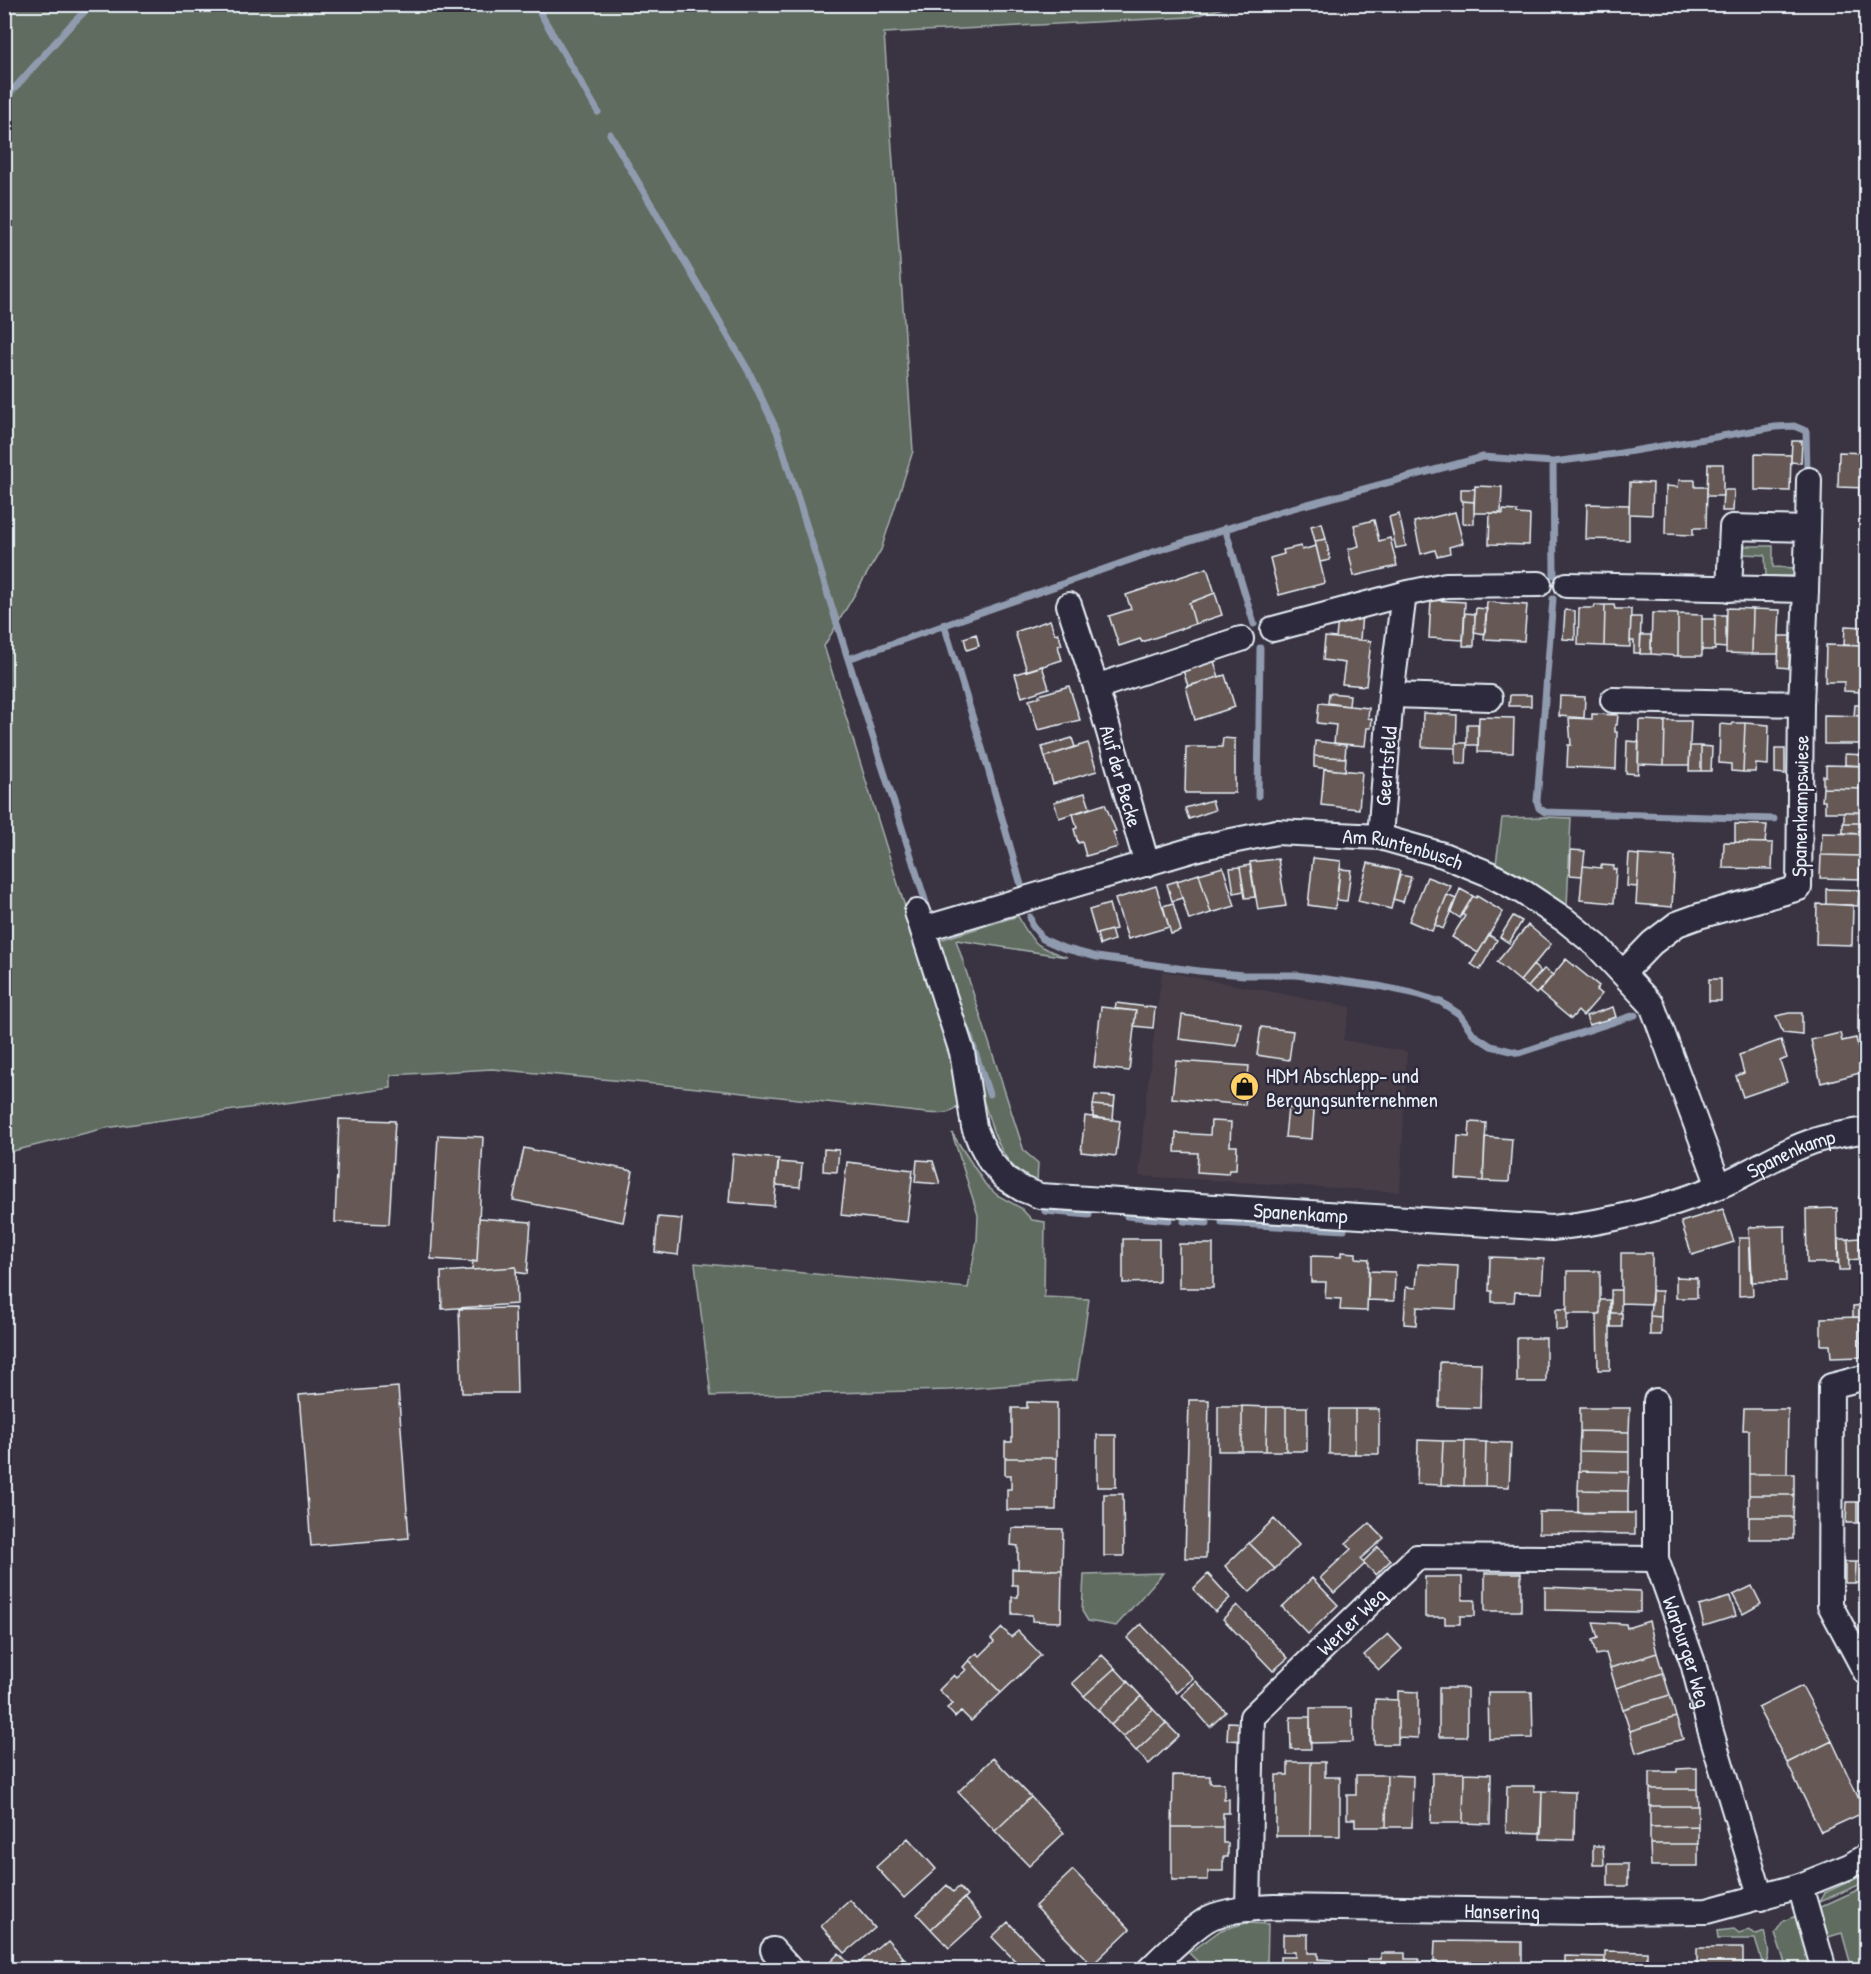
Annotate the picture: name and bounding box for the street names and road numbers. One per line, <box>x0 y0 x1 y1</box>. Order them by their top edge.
street label: Auf der Becke <box>1093 722 1149 830</box>
street label: Geertsfeld <box>1368 725 1404 807</box>
street label: Spanenkampswiese <box>1784 735 1816 877</box>
street label: Am Runtenbusch <box>1342 821 1468 876</box>
street label: Spanenkamp <box>1741 1121 1838 1185</box>
street label: Spanenkamp <box>1253 1195 1349 1230</box>
street label: Werler Weg <box>1310 1580 1392 1662</box>
street label: Warburger Weg <box>1656 1592 1718 1711</box>
street label: Hansering <box>1464 1896 1540 1926</box>

